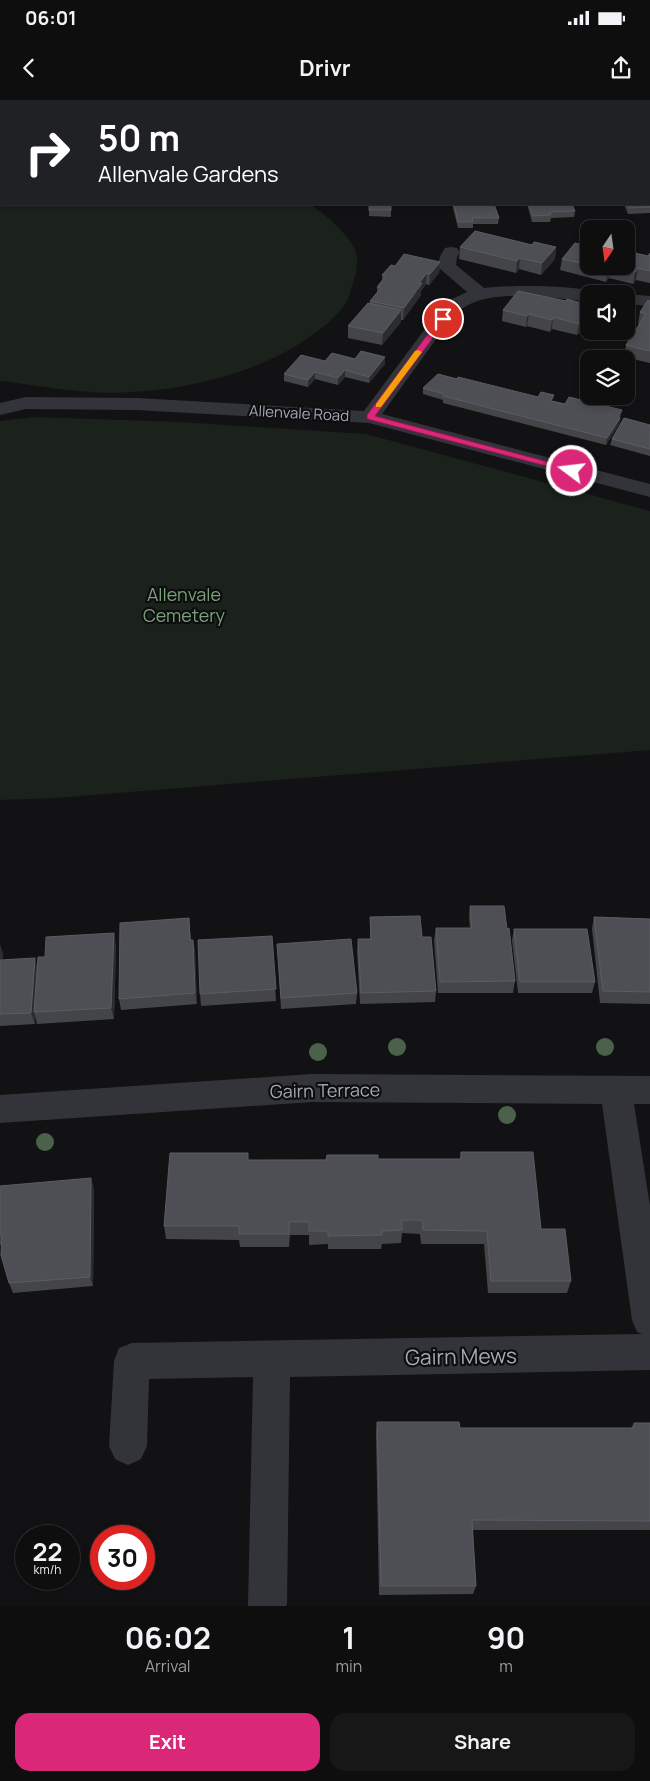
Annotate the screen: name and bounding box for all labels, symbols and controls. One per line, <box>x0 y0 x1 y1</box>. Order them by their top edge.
text: 06:01 <box>25 5 77 31</box>
text: Drivr <box>299 53 351 83</box>
icon: back <box>15 54 43 82</box>
icon: share <box>607 54 635 82</box>
text: 50 m <box>98 114 180 162</box>
icon: right <box>15 120 80 185</box>
text: Allenvale Gardens <box>98 159 279 189</box>
north arrow <box>580 220 635 275</box>
map controls <box>580 220 635 405</box>
button: sound <box>580 285 635 340</box>
pin <box>422 298 464 340</box>
icon: arrive <box>429 305 457 333</box>
button: layers <box>580 350 635 405</box>
street label: Allenvale Road <box>248 400 350 426</box>
position arrow <box>545 444 597 496</box>
park label: Allenvale Cemetery <box>143 582 226 627</box>
street label: Gairn Terrace <box>270 1077 380 1103</box>
street label: Gairn Mews <box>405 1341 517 1371</box>
speed limit sign: 30 <box>90 1525 155 1590</box>
text: 22 <box>33 1534 62 1569</box>
text: km/h <box>34 1561 61 1578</box>
text: 06:02 <box>125 1617 211 1658</box>
text: 1 <box>342 1617 355 1658</box>
text: 90 <box>487 1617 525 1658</box>
text: Arrival <box>145 1655 191 1677</box>
text: min <box>336 1655 362 1677</box>
text: m <box>499 1655 513 1677</box>
button: Exit <box>15 1713 320 1771</box>
button: Share <box>330 1713 635 1771</box>

